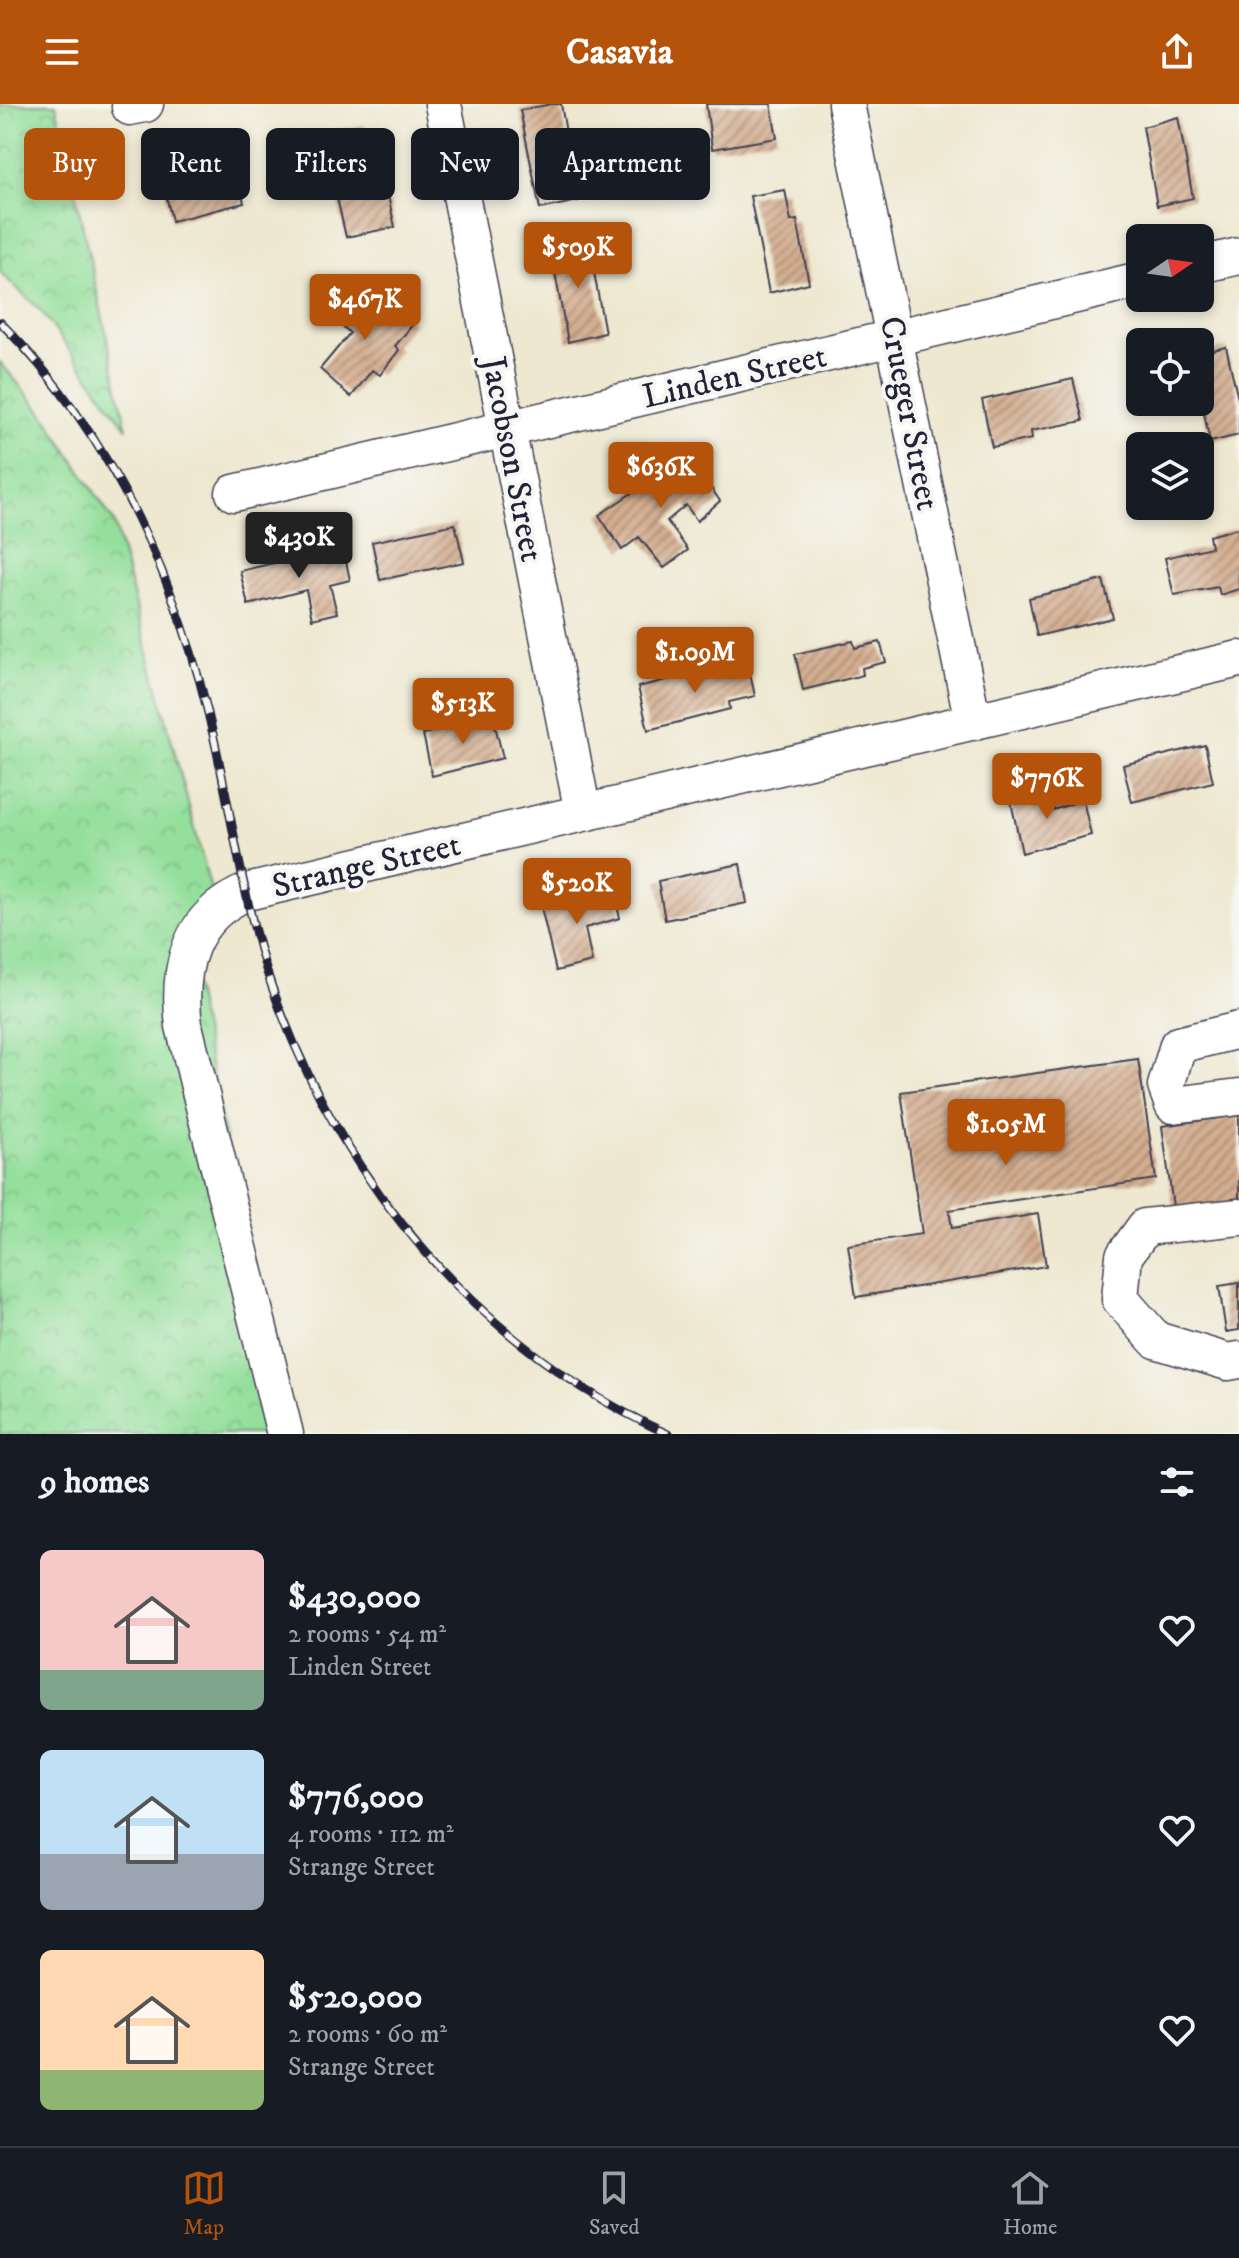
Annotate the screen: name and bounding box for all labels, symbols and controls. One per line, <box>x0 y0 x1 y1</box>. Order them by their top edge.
icon: menu <box>40 30 84 74</box>
text: Casavia <box>566 30 673 75</box>
icon: share <box>1155 30 1199 74</box>
chip: Buy <box>24 128 125 200</box>
chip: Rent <box>141 128 250 200</box>
chip: Filters <box>266 128 395 200</box>
chip: New <box>411 128 519 200</box>
chip: Apartment <box>535 128 710 200</box>
pin: $509K <box>522 222 634 290</box>
north arrow <box>1126 224 1214 312</box>
map controls <box>1126 224 1214 520</box>
text: $509K <box>542 231 614 264</box>
pin: $467K <box>309 274 421 342</box>
text: $467K <box>328 283 402 316</box>
street label: Crueger Street <box>870 313 948 514</box>
button: locate <box>1126 328 1214 416</box>
street label: Linden Street <box>638 335 831 418</box>
street label: Jacobson Street <box>471 350 552 565</box>
button: layers <box>1126 432 1214 520</box>
pin: $636K <box>605 442 717 510</box>
text: $636K <box>626 451 696 484</box>
pin: $430K <box>243 512 355 580</box>
text: $430K <box>263 521 335 554</box>
pin: $1.09M <box>630 627 760 695</box>
text: $1.09M <box>655 636 735 669</box>
pin: $513K <box>407 678 519 746</box>
text: $513K <box>431 687 495 720</box>
pin: $776K <box>991 753 1103 821</box>
text: $776K <box>1010 762 1084 795</box>
street label: Strange Street <box>268 824 465 908</box>
pin: $520K <box>521 858 633 926</box>
text: $520K <box>541 867 613 900</box>
pin: $1.05M <box>941 1099 1071 1167</box>
text: $1.05M <box>966 1108 1046 1141</box>
icon: filters <box>1155 1460 1199 1504</box>
text: 9 homes <box>40 1461 149 1503</box>
text: $430,000 <box>288 1576 421 1618</box>
icon: home <box>104 1582 200 1678</box>
icon: heart <box>1155 1608 1199 1652</box>
text: 2 rooms · 54 m² <box>288 1618 446 1651</box>
text: Linden Street <box>288 1651 431 1684</box>
text: $776,000 <box>288 1776 424 1818</box>
icon: home <box>104 1782 200 1878</box>
icon: heart <box>1155 1808 1199 1852</box>
text: 4 rooms · 112 m² <box>288 1818 454 1851</box>
text: Strange Street <box>288 1851 435 1884</box>
text: $520,000 <box>288 1976 423 2018</box>
icon: home <box>104 1982 200 2078</box>
icon: heart <box>1155 2008 1199 2052</box>
text: 2 rooms · 60 m² <box>288 2018 447 2051</box>
text: Strange Street <box>288 2051 435 2084</box>
tab: Map <box>182 2166 226 2241</box>
tab: Saved <box>589 2166 640 2241</box>
tab: Home <box>1003 2166 1057 2241</box>

